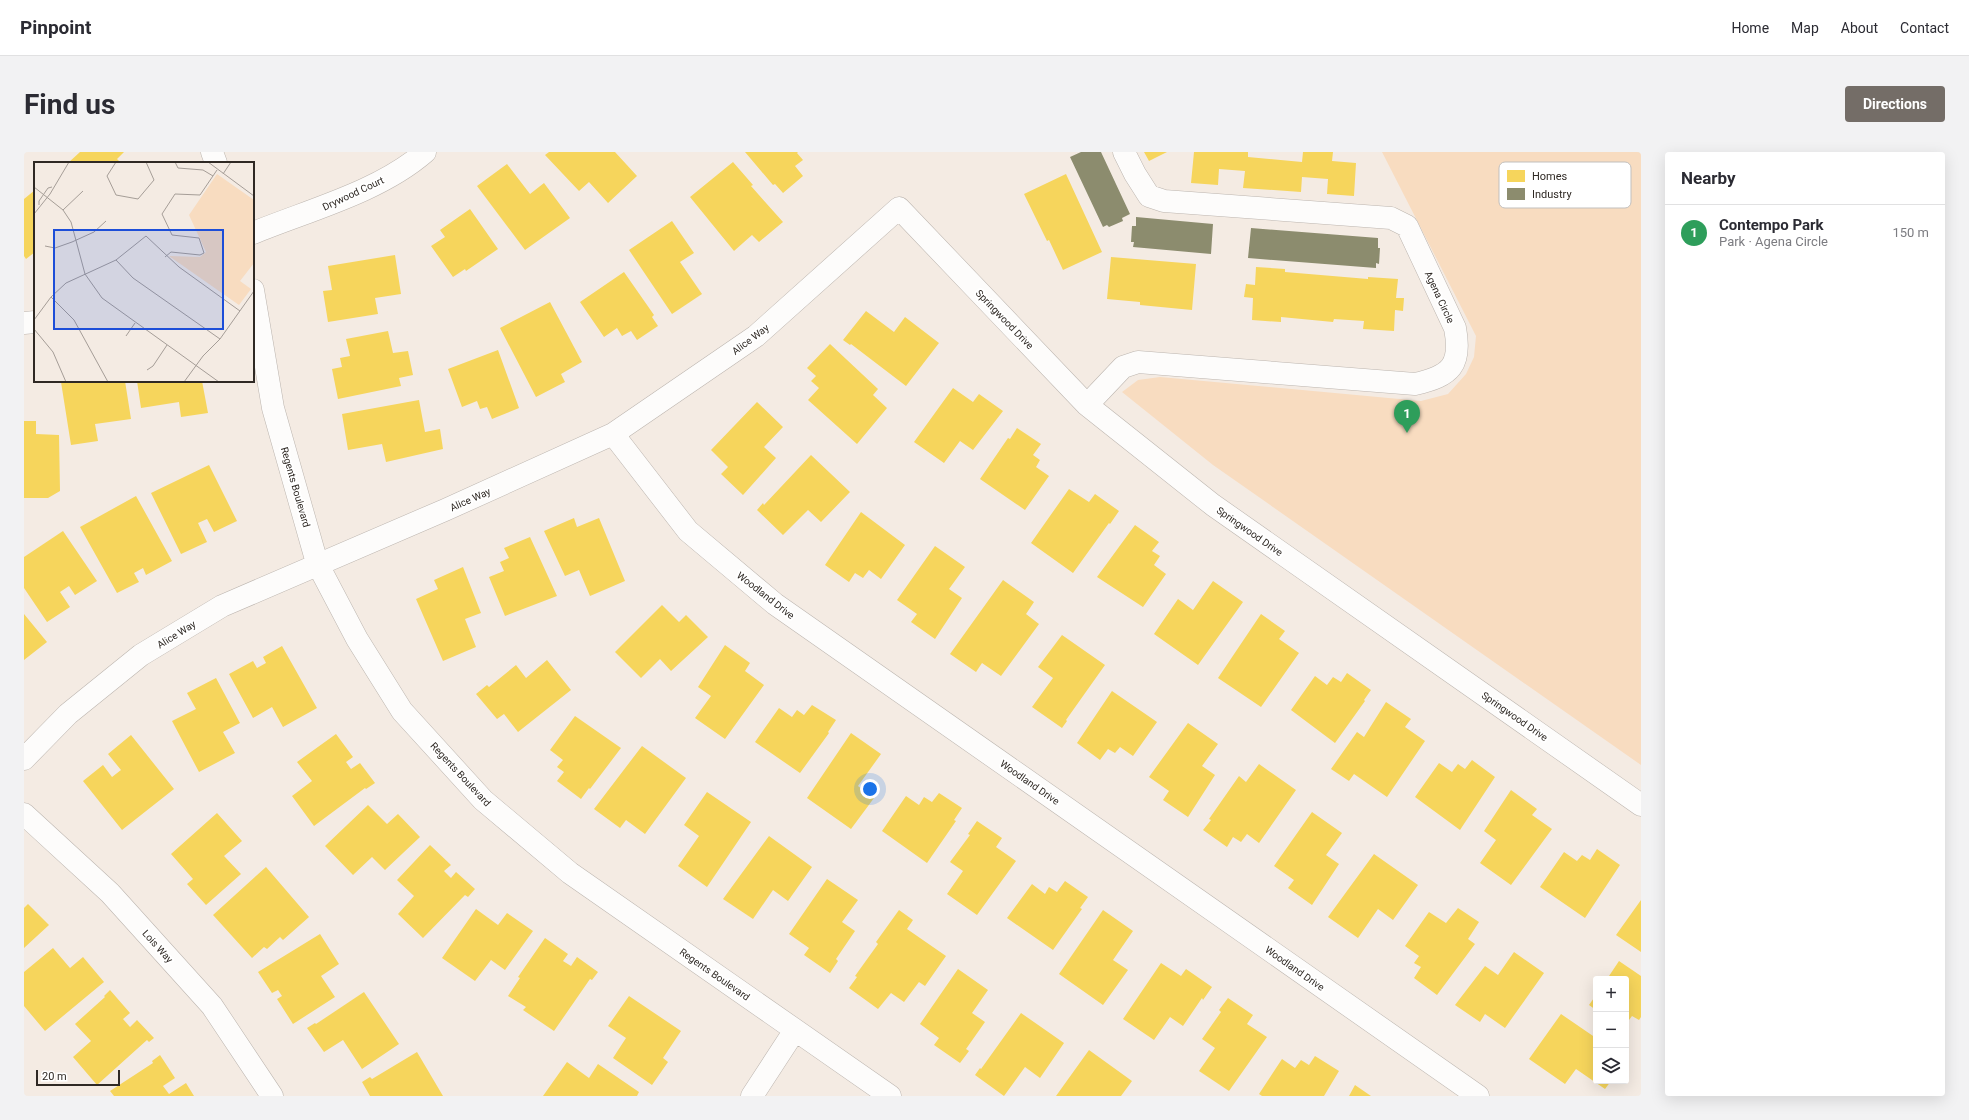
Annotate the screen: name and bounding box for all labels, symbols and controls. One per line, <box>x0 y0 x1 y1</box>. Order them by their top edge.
text: Pinpoint <box>20 16 91 39</box>
text: Home <box>1731 20 1769 36</box>
text: Map <box>1791 20 1819 36</box>
text: About <box>1841 20 1878 36</box>
text: Contact <box>1900 20 1949 36</box>
button: Directions <box>1845 86 1945 122</box>
text: Find us <box>24 88 115 121</box>
inset map <box>34 162 254 382</box>
legend <box>1499 162 1631 208</box>
text: Nearby <box>1681 168 1736 188</box>
text: Homes <box>1532 170 1568 183</box>
street label: Drywood Court <box>321 174 386 212</box>
text: Industry <box>1532 188 1572 201</box>
text: Contempo Park <box>1719 216 1824 234</box>
text: 1 <box>1690 225 1698 240</box>
text: 150 m <box>1892 225 1929 240</box>
text: Park · Agena Circle <box>1719 234 1828 249</box>
street label: Agena Circle <box>1423 269 1456 325</box>
street label: Springwood Drive <box>974 287 1036 351</box>
street label: Alice Way <box>730 322 771 357</box>
pin: 1 <box>1394 400 1420 433</box>
street label: Regents Boulevard <box>279 446 312 529</box>
street label: Alice Way <box>448 486 492 513</box>
street label: Springwood Drive <box>1215 505 1285 558</box>
street label: Woodland Drive <box>735 570 797 621</box>
street label: Alice Way <box>155 618 198 651</box>
street label: Springwood Drive <box>1480 690 1550 743</box>
street label: Regents Boulevard <box>428 740 493 808</box>
street label: Woodland Drive <box>998 758 1061 807</box>
your location <box>860 779 880 799</box>
street label: Lois Way <box>140 928 175 965</box>
street label: Woodland Drive <box>1263 944 1326 993</box>
street label: Regents Boulevard <box>678 946 752 1003</box>
map controls <box>1593 976 1629 1084</box>
button: + <box>1593 976 1629 1012</box>
button: − <box>1593 1012 1629 1048</box>
button: layers <box>1593 1048 1629 1084</box>
scale bar <box>36 1068 120 1087</box>
text: 20 m <box>42 1070 67 1083</box>

